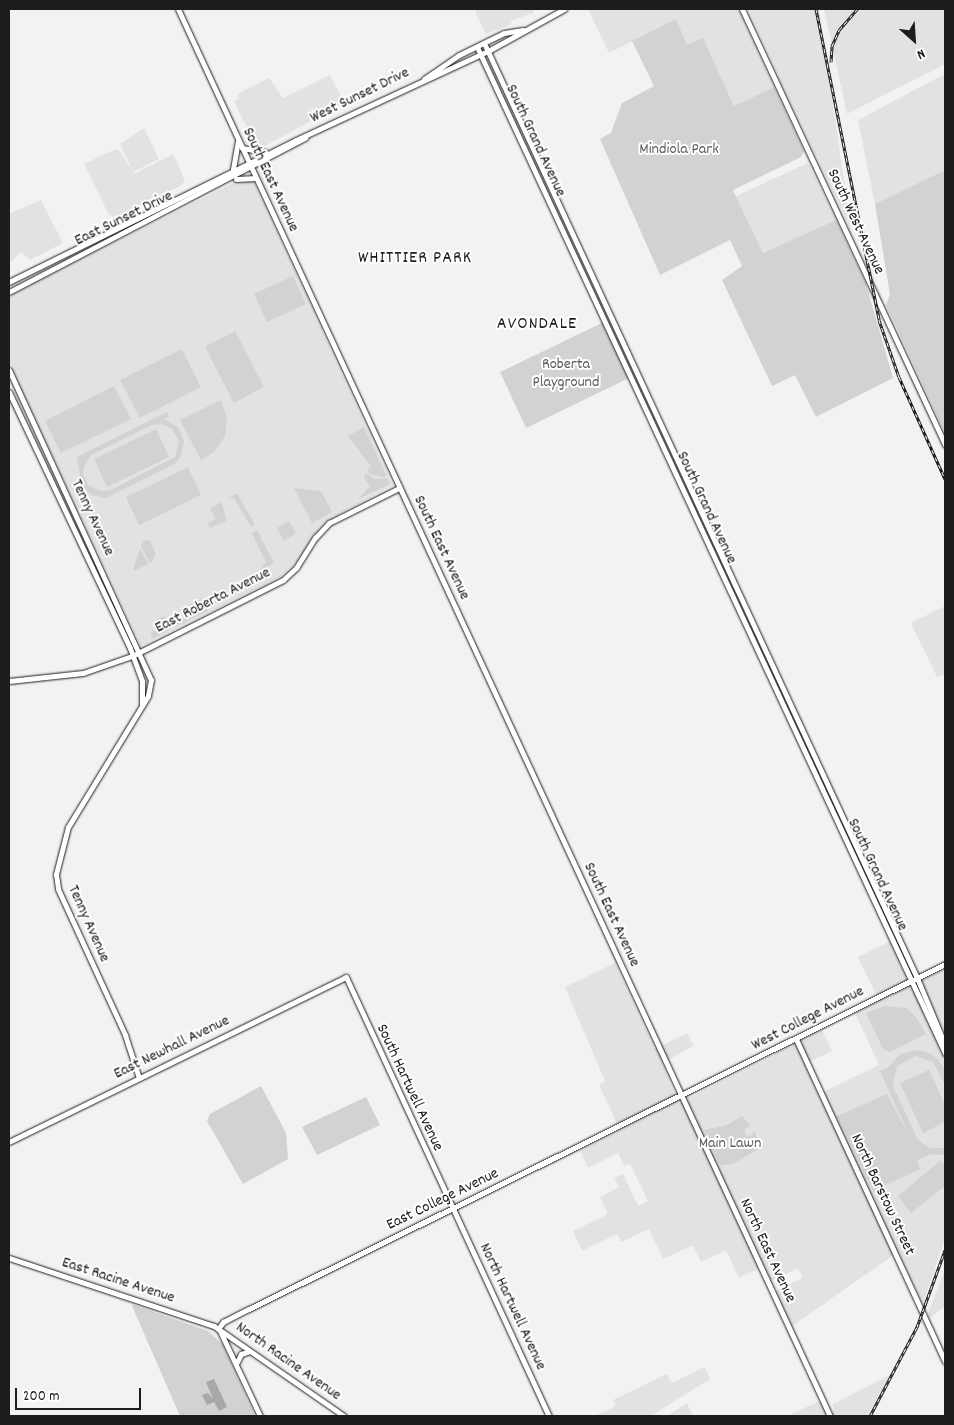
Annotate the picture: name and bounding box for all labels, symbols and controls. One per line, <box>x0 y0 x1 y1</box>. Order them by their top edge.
north arrow <box>889 15 939 65</box>
text: N <box>913 43 928 64</box>
street label: West Sunset Drive <box>307 64 413 128</box>
street label: South Grand Avenue <box>501 82 569 200</box>
street label: South East Avenue <box>237 125 303 235</box>
park label: Mindiola Park <box>639 140 719 160</box>
street label: South West Avenue <box>822 166 888 278</box>
street label: East Sunset Drive <box>72 187 176 251</box>
district label: WHITTIER PARK <box>356 248 474 270</box>
district label: AVONDALE <box>496 314 578 336</box>
park label: Roberta Playground <box>533 355 599 393</box>
street label: South Grand Avenue <box>672 449 740 567</box>
street label: Tenny Avenue <box>66 477 118 559</box>
street label: South East Avenue <box>408 493 474 603</box>
street label: East Roberta Avenue <box>152 564 274 638</box>
street label: South Grand Avenue <box>843 816 911 934</box>
street label: South East Avenue <box>578 860 644 970</box>
street label: Tenny Avenue <box>63 883 113 965</box>
street label: West College Avenue <box>749 982 867 1056</box>
street label: East Newhall Avenue <box>111 1012 233 1084</box>
street label: South Hartwell Avenue <box>371 1021 447 1155</box>
street label: North Barstow Street <box>846 1131 918 1259</box>
park label: Main Lawn <box>699 1134 761 1154</box>
street label: East College Avenue <box>384 1165 502 1235</box>
street label: North East Avenue <box>734 1196 800 1306</box>
street label: North Hartwell Avenue <box>474 1241 550 1373</box>
street label: East Racine Avenue <box>59 1254 177 1308</box>
street label: North Racine Avenue <box>232 1318 344 1406</box>
scale bar <box>18 1378 144 1410</box>
text: 200 m <box>23 1386 60 1408</box>

